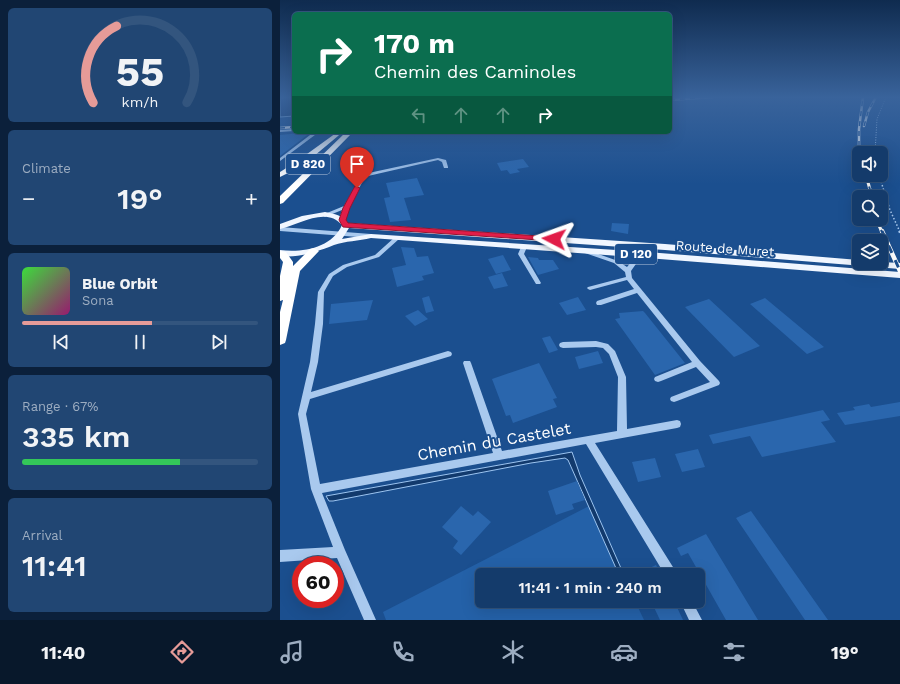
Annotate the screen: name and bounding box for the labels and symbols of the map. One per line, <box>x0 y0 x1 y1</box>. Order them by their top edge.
pin <box>340 147 374 188</box>
road number: D 820 <box>286 154 330 174</box>
position arrow <box>533 218 575 260</box>
street label: Route de Muret <box>675 238 775 259</box>
road number: D 120 <box>615 244 657 264</box>
street label: Chemin du Castelet <box>416 419 573 464</box>
speed limit sign: 60 <box>292 556 344 608</box>

